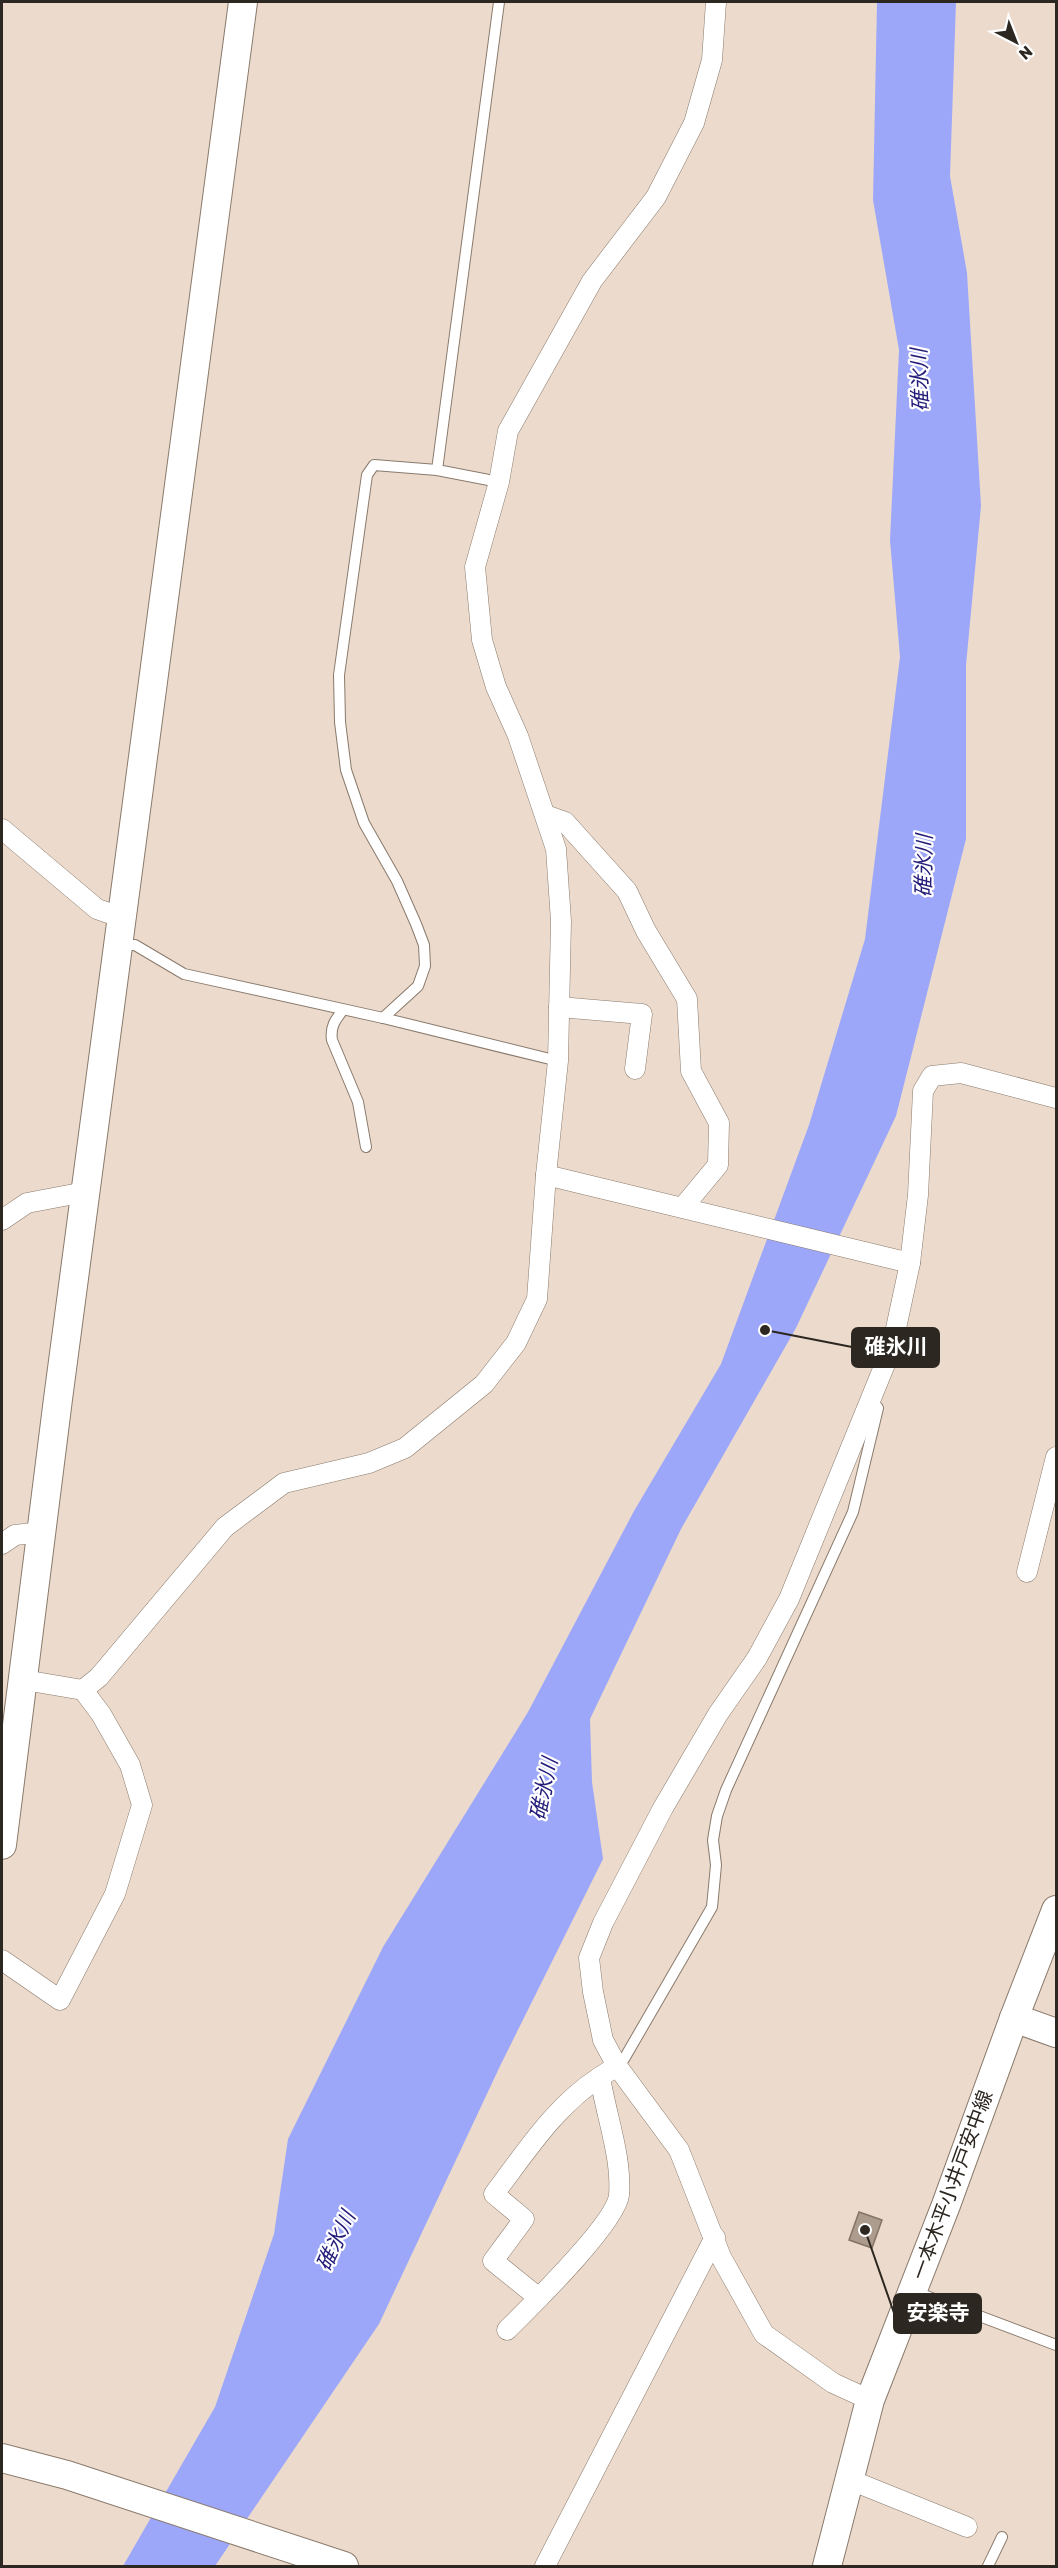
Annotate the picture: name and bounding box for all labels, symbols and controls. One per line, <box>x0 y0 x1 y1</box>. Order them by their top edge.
north arrow <box>986 12 1046 72</box>
text: N <box>1015 42 1036 64</box>
water label: 碓氷川 <box>906 346 933 412</box>
water label: 碓氷川 <box>910 832 937 898</box>
callout: 碓氷川 <box>852 1328 939 1367</box>
text: 碓氷川 <box>865 1334 928 1359</box>
water label: 碓氷川 <box>525 1754 563 1822</box>
street label: 一本木平小井戸安中線 <box>907 2087 997 2283</box>
water label: 碓氷川 <box>311 2205 361 2275</box>
callout: 安楽寺 <box>894 2294 981 2333</box>
text: 安楽寺 <box>907 2300 970 2325</box>

